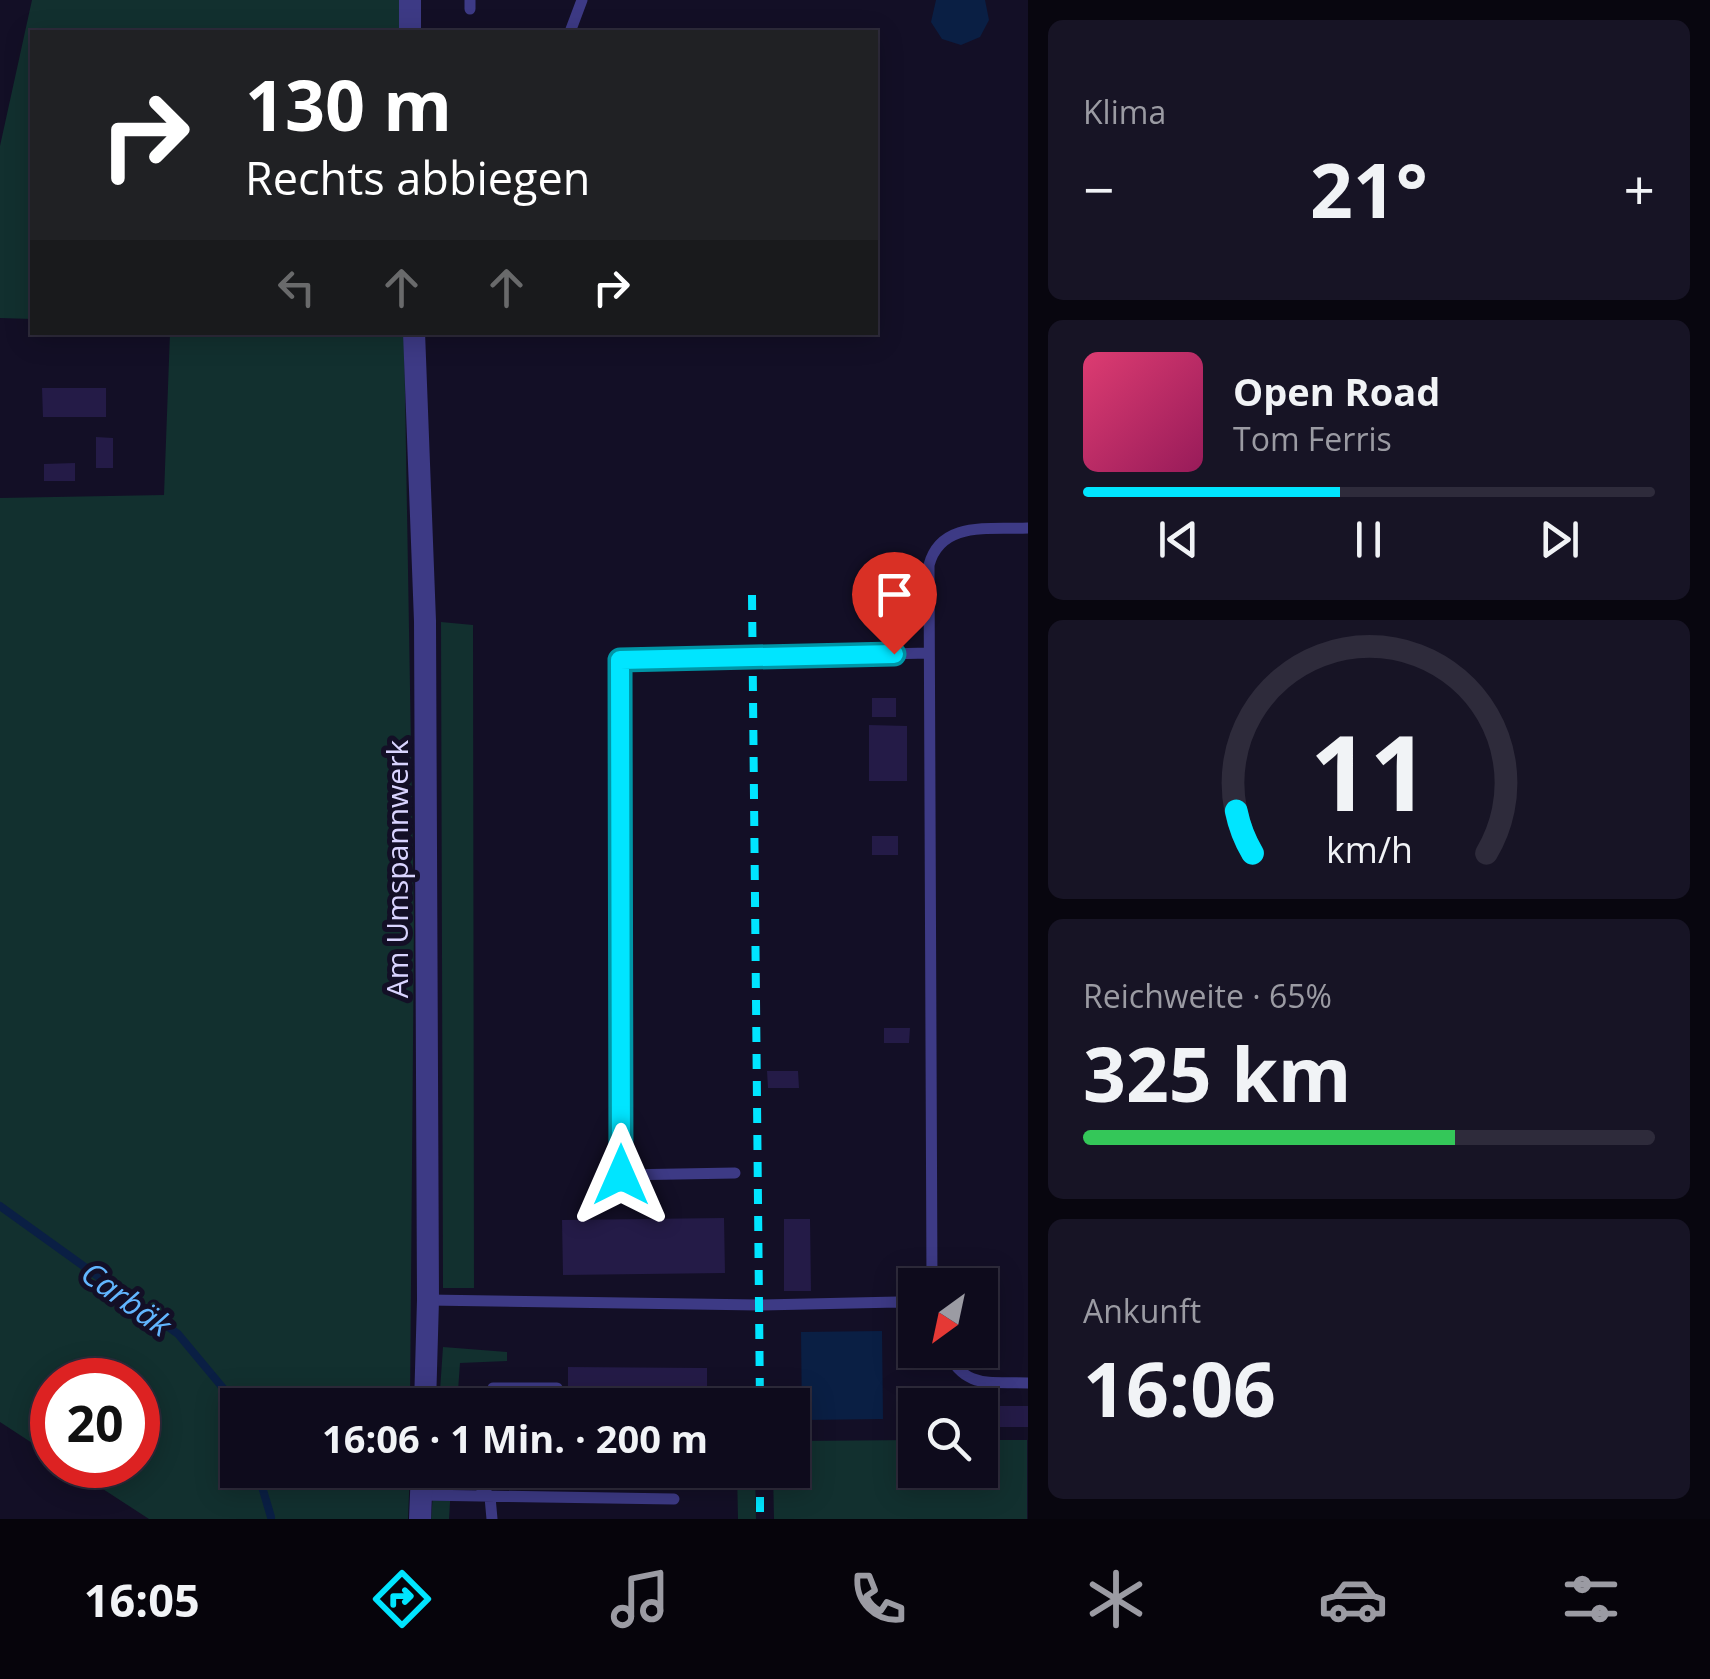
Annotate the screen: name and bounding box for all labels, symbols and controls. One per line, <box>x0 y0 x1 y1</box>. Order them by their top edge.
text: 130 m <box>245 56 452 152</box>
icon: right <box>80 70 210 200</box>
text: Klima <box>1083 90 1166 133</box>
text: 21° <box>1310 138 1428 240</box>
text: Rechts abbiegen <box>245 147 590 208</box>
text: − <box>1083 151 1114 226</box>
text: + <box>1624 151 1655 226</box>
icon: left <box>269 260 324 315</box>
icon: ahead <box>374 260 429 315</box>
icon: ahead <box>479 260 534 315</box>
icon: right <box>584 260 639 315</box>
text: Open Road <box>1233 365 1440 417</box>
text: Tom Ferris <box>1233 417 1392 460</box>
icon: previous <box>1151 512 1206 567</box>
icon: pause <box>1341 512 1396 567</box>
icon: next <box>1532 512 1587 567</box>
pin <box>852 552 937 655</box>
icon: arrive <box>867 567 922 622</box>
text: 11 <box>1310 700 1428 841</box>
street label: Am Umspannwerk <box>376 740 417 998</box>
text: km/h <box>1326 825 1412 873</box>
text: Reichweite · 65% <box>1083 974 1332 1017</box>
text: 325 km <box>1083 1022 1351 1124</box>
position arrow <box>569 1123 673 1227</box>
water label: Carbäk <box>73 1251 182 1346</box>
north arrow <box>898 1268 998 1368</box>
map controls <box>898 1268 998 1488</box>
text: Ankunft <box>1083 1289 1201 1332</box>
text: 16:06 <box>1083 1337 1276 1439</box>
speed limit sign: 20 <box>30 1358 160 1488</box>
button: search <box>898 1388 998 1488</box>
text: 16:06 · 1 Min. · 200 m <box>322 1412 708 1464</box>
icon: directions <box>367 1564 437 1634</box>
icon: music <box>605 1564 675 1634</box>
icon: phone <box>843 1564 913 1634</box>
icon: climate <box>1081 1564 1151 1634</box>
icon: car <box>1318 1564 1388 1634</box>
icon: filters <box>1556 1564 1626 1634</box>
text: 16:05 <box>84 1569 200 1630</box>

